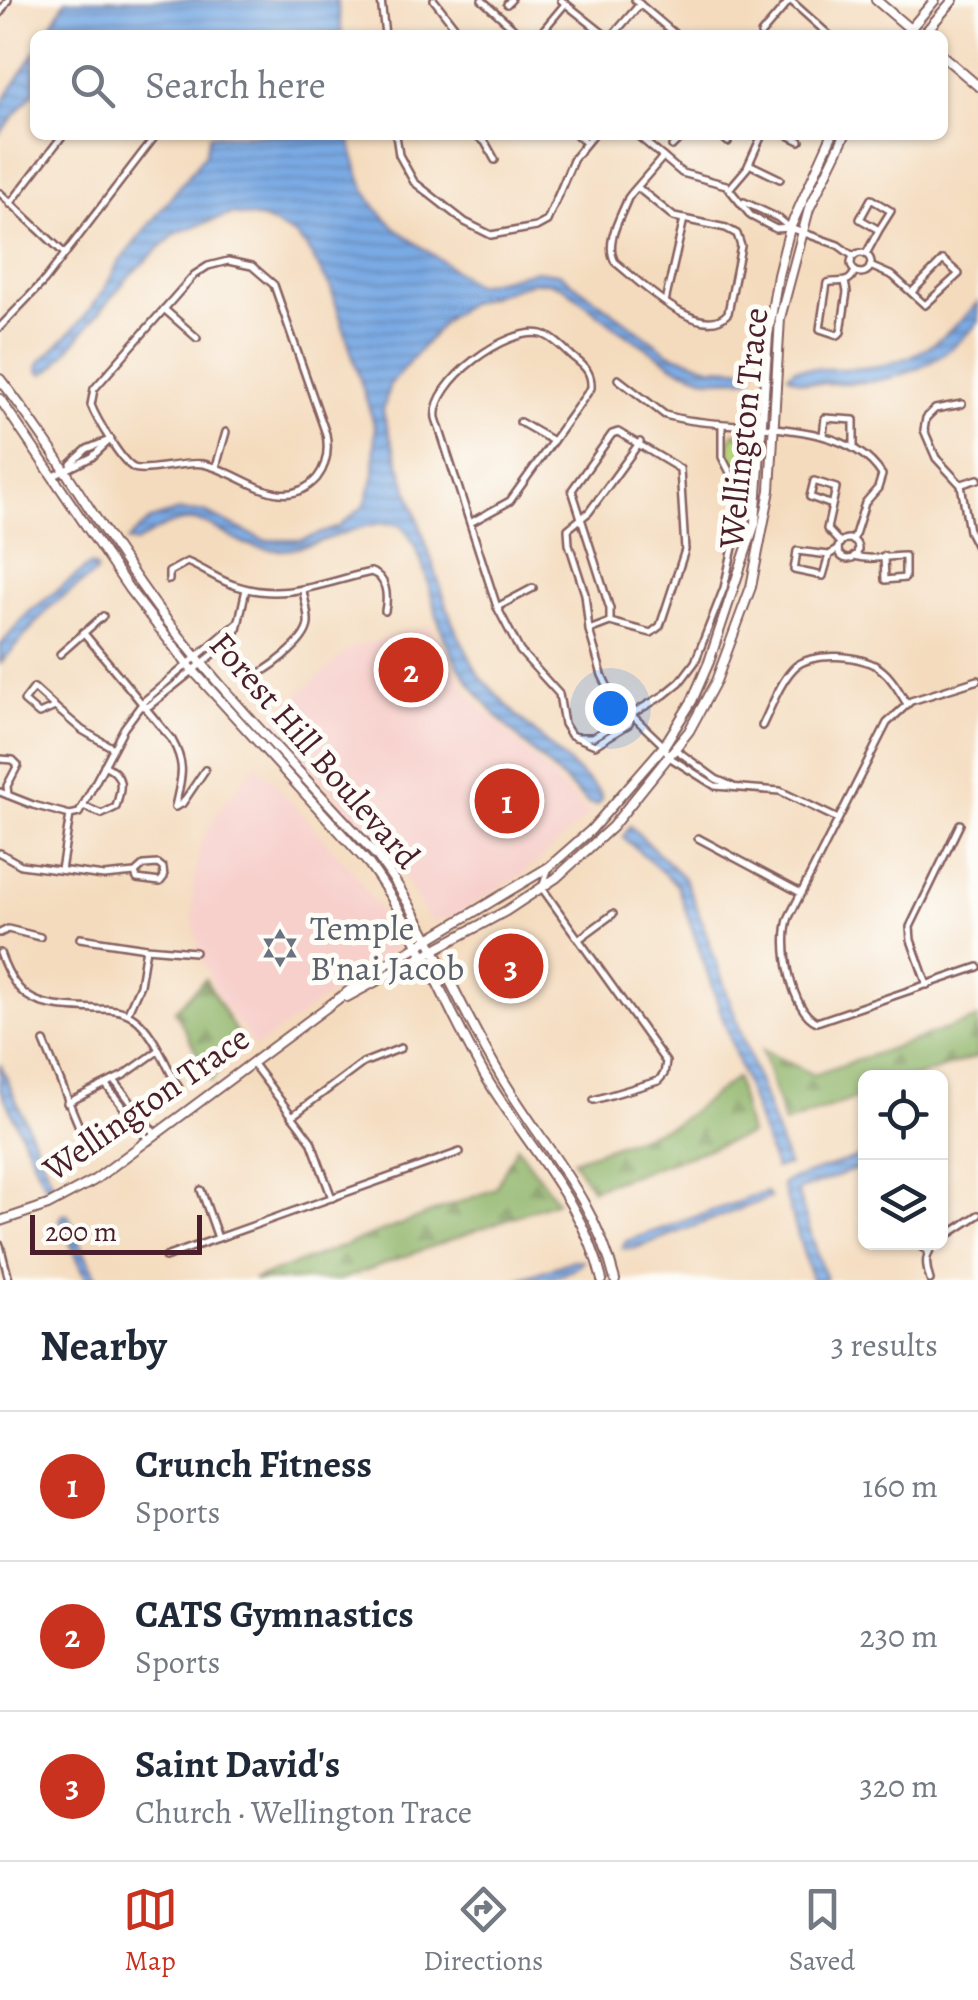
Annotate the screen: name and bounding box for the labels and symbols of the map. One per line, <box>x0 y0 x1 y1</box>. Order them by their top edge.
street label: Wellington Trace <box>706 305 780 552</box>
street label: Forest Hill Boulevard <box>199 621 431 879</box>
pin: 2 <box>378 632 444 708</box>
your location <box>585 683 636 734</box>
pin: 1 <box>474 764 540 838</box>
place label: Temple B'nai Jacob <box>310 904 464 992</box>
synagogue icon: Temple B'nai Jacob <box>259 927 301 969</box>
pin: 3 <box>478 928 544 1004</box>
street label: Wellington Trace <box>32 1014 259 1193</box>
scale bar <box>30 1210 202 1254</box>

